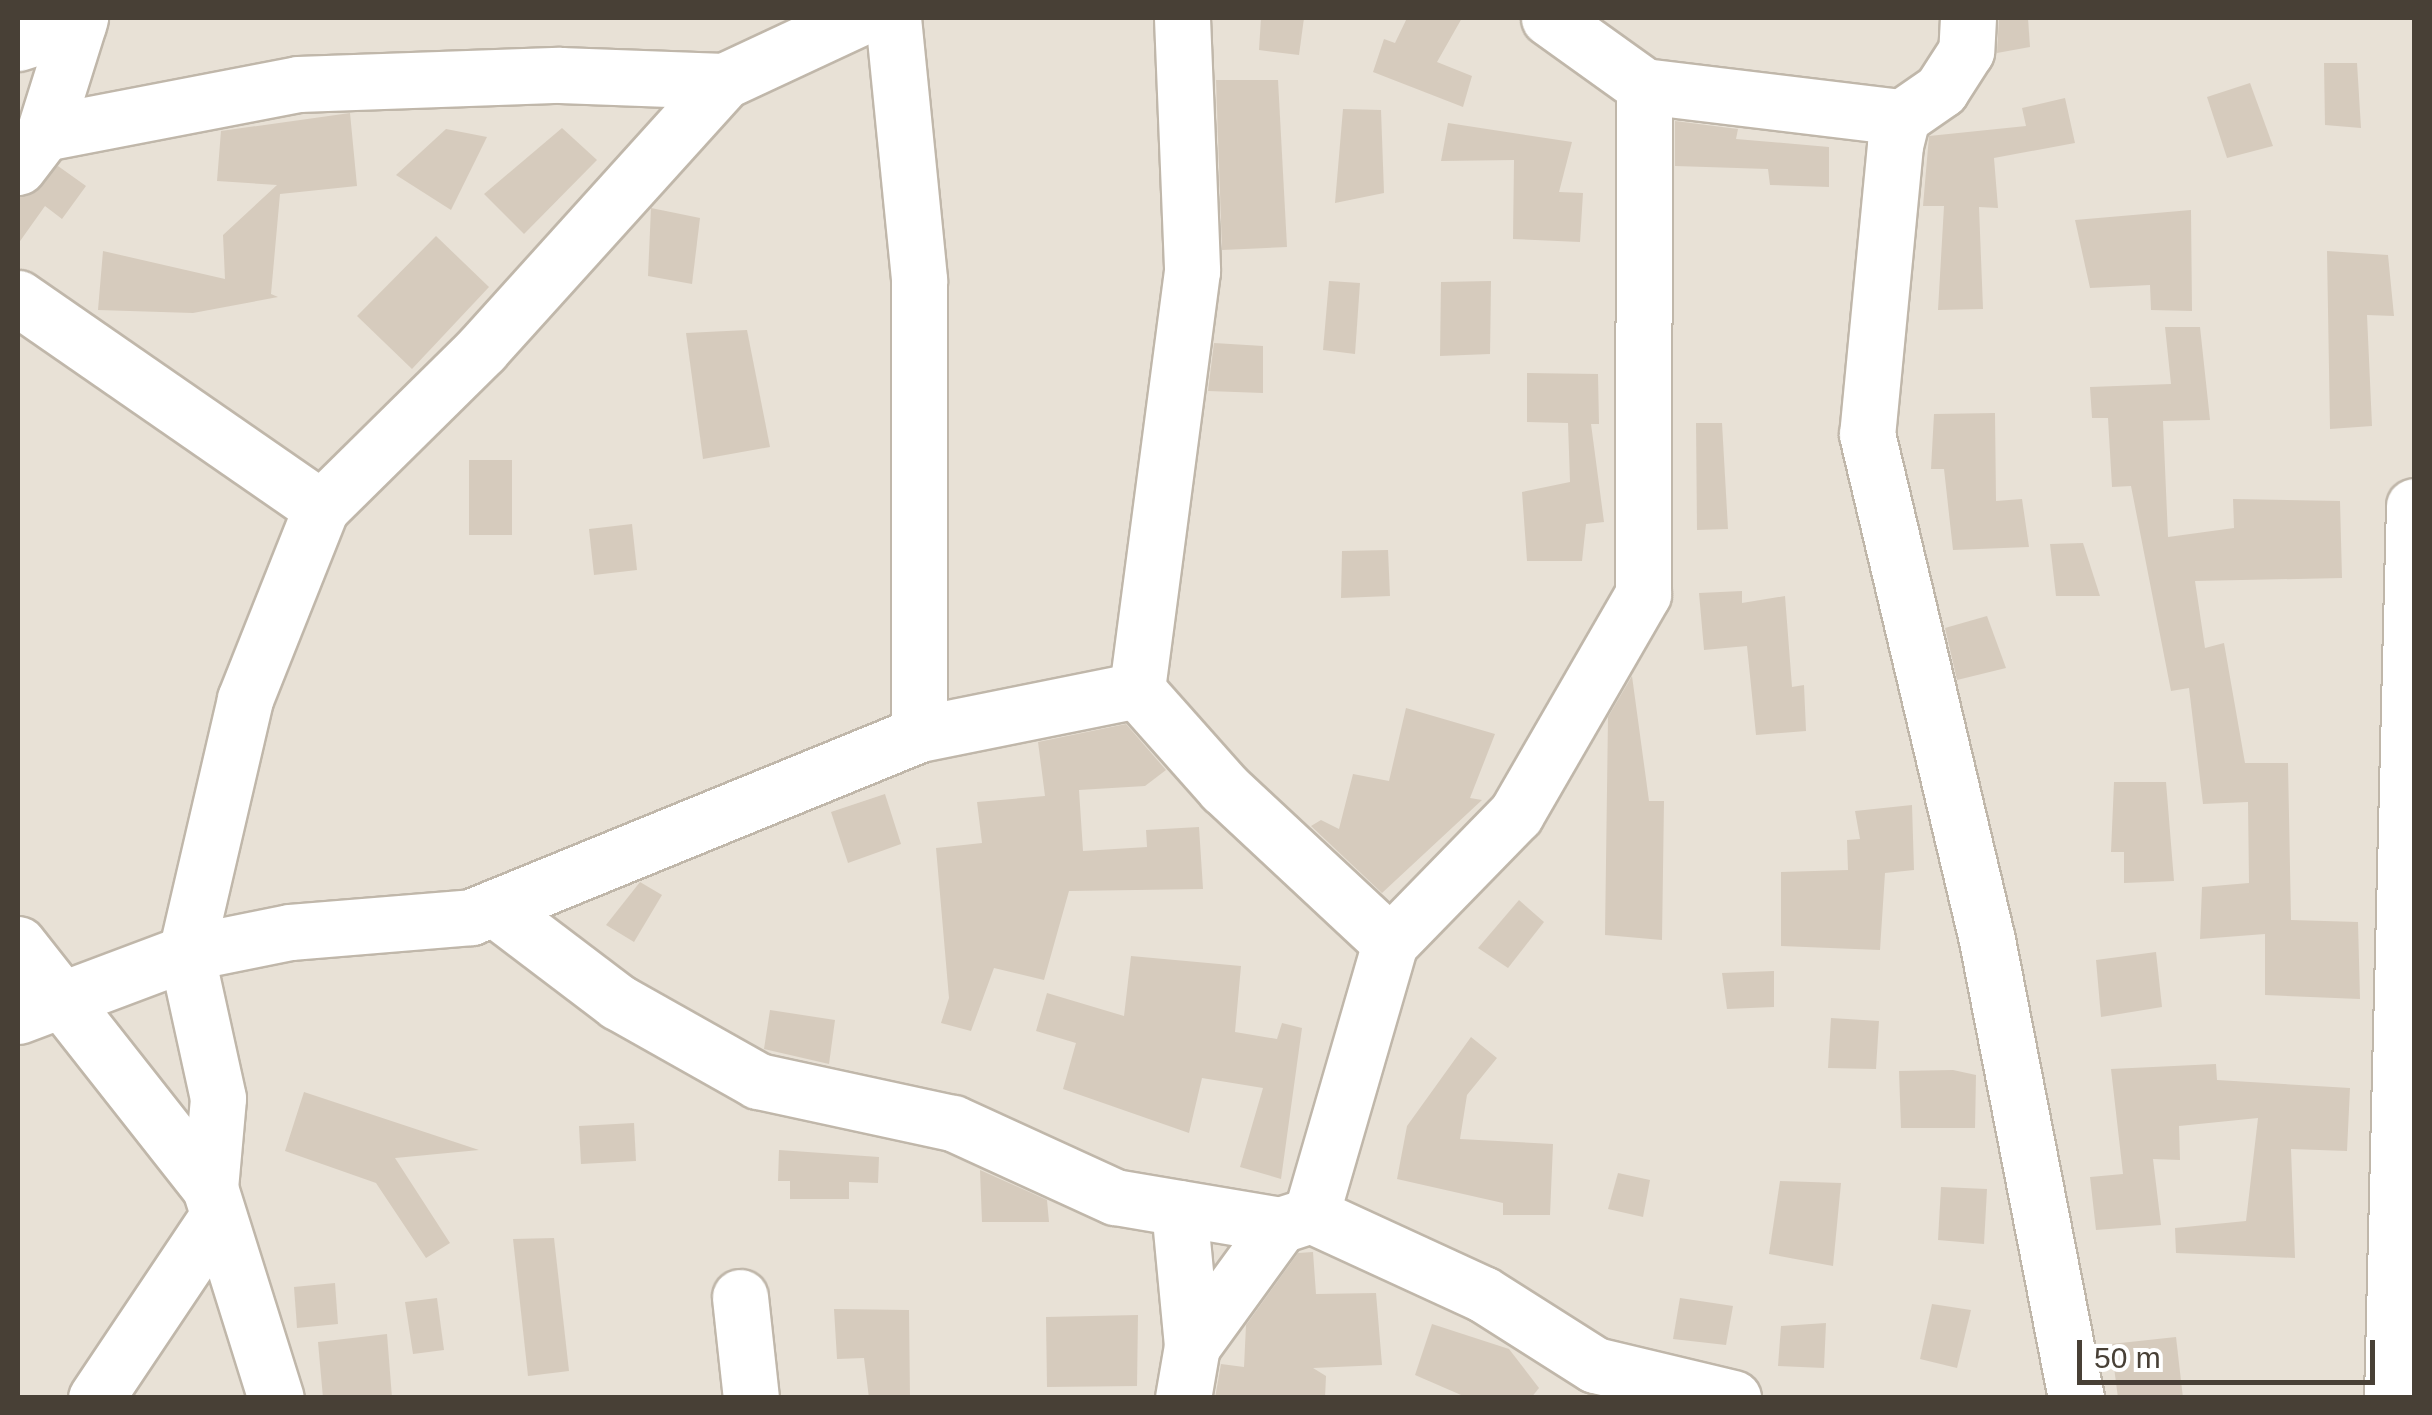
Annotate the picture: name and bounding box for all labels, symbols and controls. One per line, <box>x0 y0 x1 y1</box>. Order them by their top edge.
scale bar <box>2082 1320 2380 1382</box>
text: 50 m <box>2094 1341 2161 1374</box>

